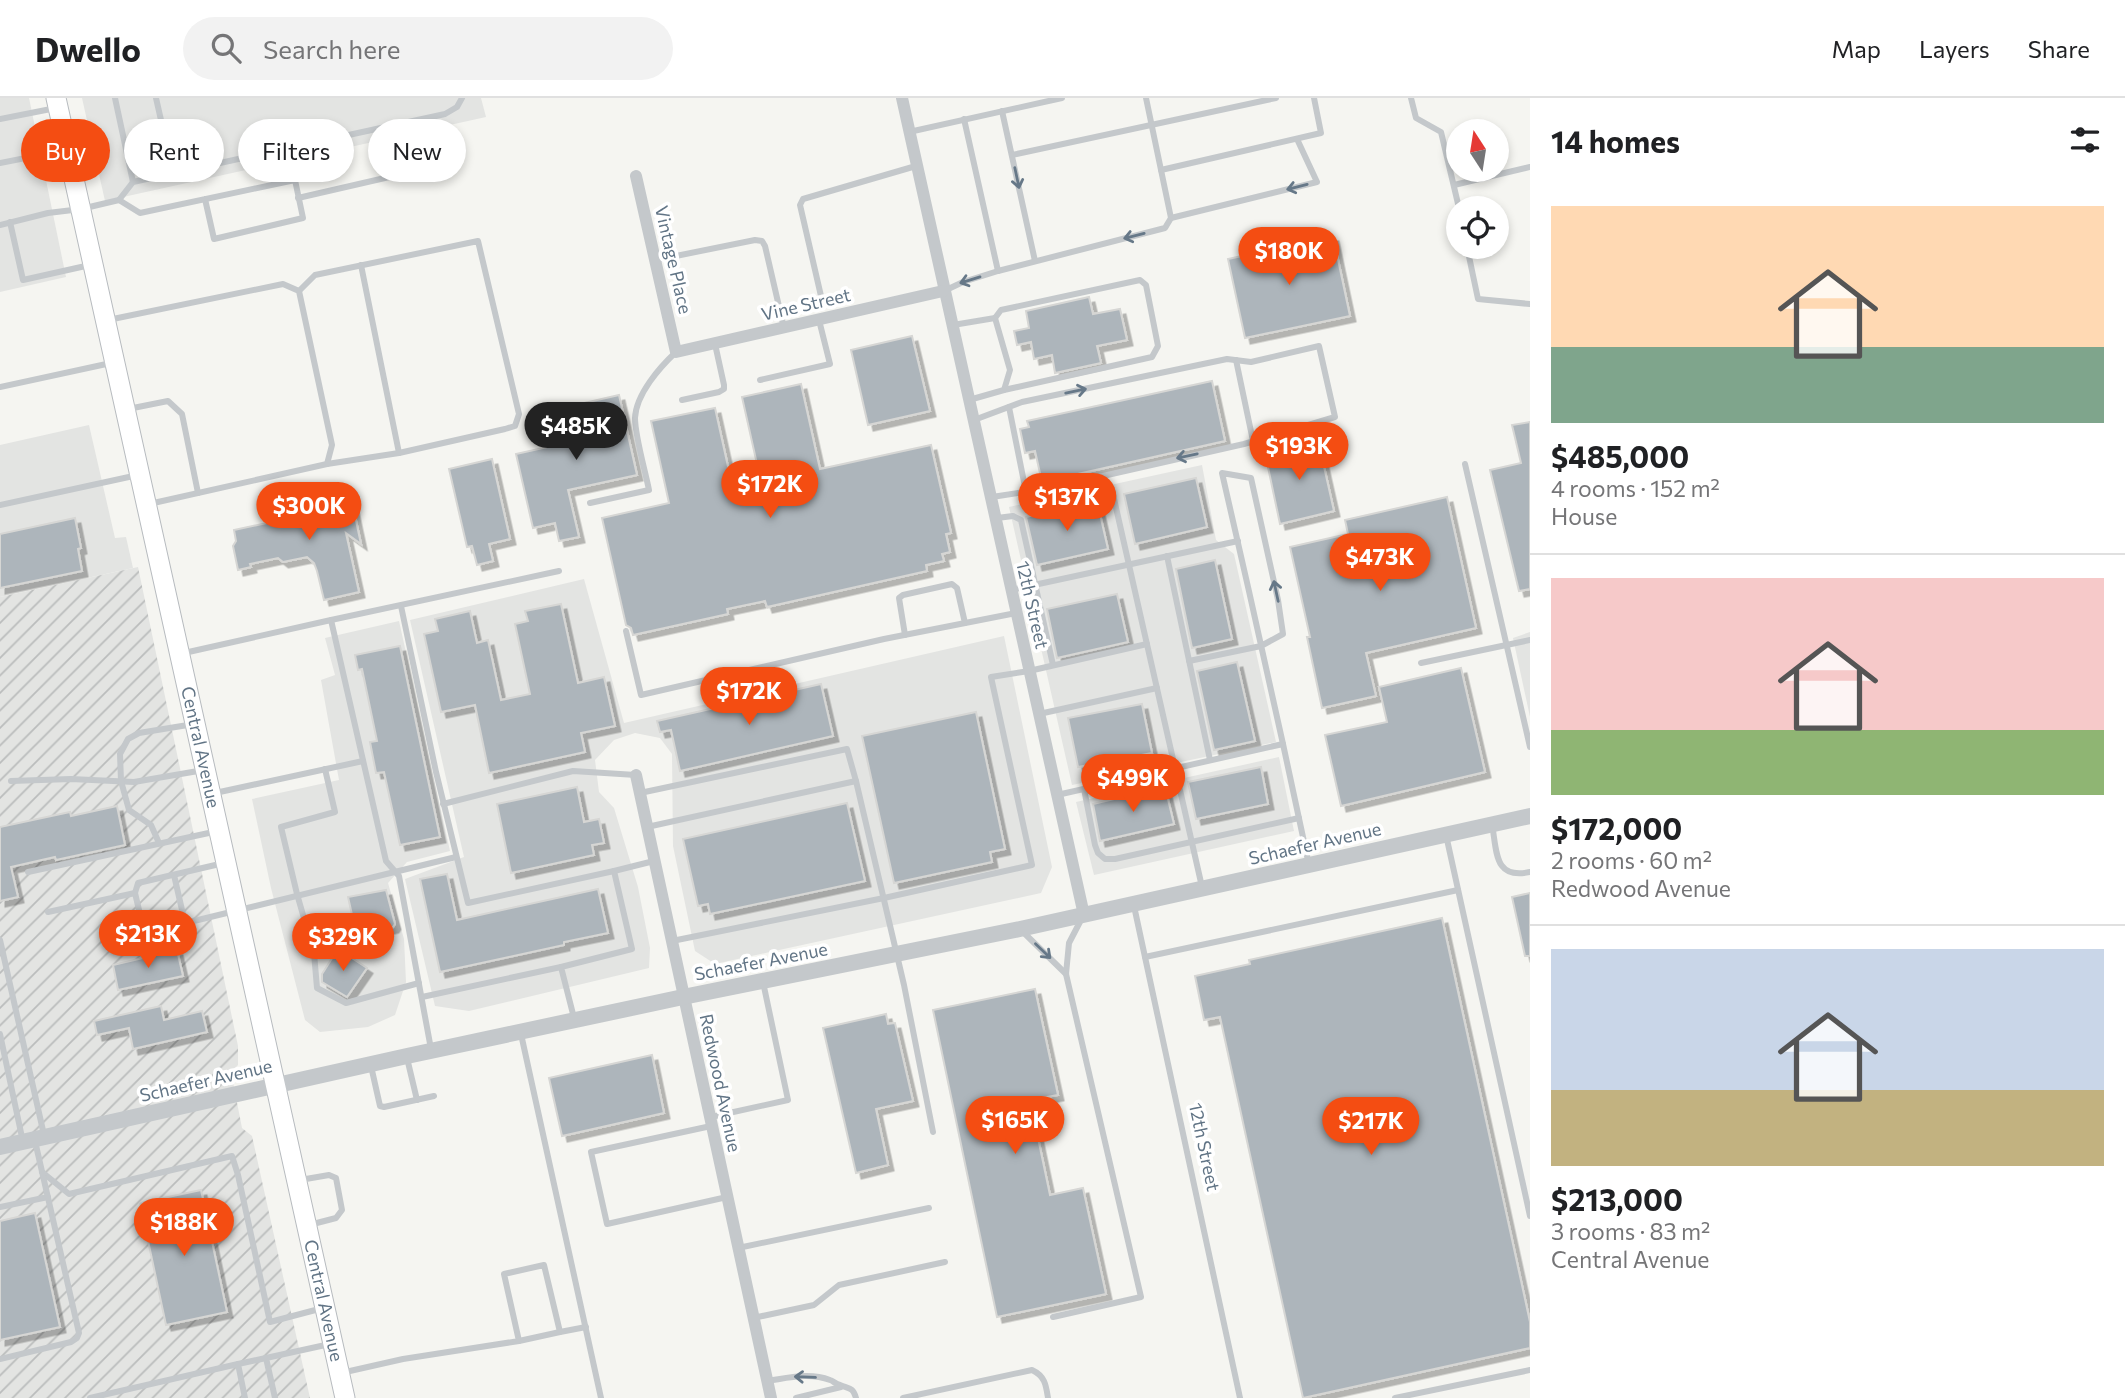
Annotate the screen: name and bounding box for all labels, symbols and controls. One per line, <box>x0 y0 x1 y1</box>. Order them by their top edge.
search box <box>183 17 673 80</box>
text: Dwello <box>35 28 141 69</box>
icon: search <box>207 29 245 67</box>
text: Search here <box>263 33 401 64</box>
text: Map <box>1832 34 1881 63</box>
text: Layers <box>1919 34 1990 63</box>
text: Share <box>2028 34 2090 63</box>
chip: Buy <box>21 119 110 182</box>
chip: Rent <box>124 119 224 182</box>
chip: Filters <box>238 119 354 182</box>
chip: New <box>368 119 466 182</box>
north arrow <box>1446 119 1508 182</box>
map controls <box>1446 119 1509 259</box>
icon: filters <box>2066 121 2104 159</box>
text: 14 homes <box>1551 122 1680 159</box>
one-way arrow <box>1010 166 1024 189</box>
one-way arrow <box>1286 181 1309 194</box>
button: locate <box>1446 196 1509 259</box>
street label: Vintage Place <box>651 204 697 316</box>
pin: $180K <box>1240 228 1338 287</box>
one-way arrow <box>1123 230 1146 243</box>
text: $180K <box>1254 236 1324 264</box>
icon: home <box>1765 251 1891 377</box>
one-way arrow <box>960 275 982 288</box>
street label: Vine Street <box>759 283 853 325</box>
one-way arrow <box>1064 384 1087 398</box>
pin: $485K <box>527 402 625 462</box>
text: $485K <box>540 411 612 439</box>
pin: $193K <box>1250 422 1348 482</box>
text: $193K <box>1265 431 1333 459</box>
text: $485,000 <box>1551 437 1689 474</box>
one-way arrow <box>1176 450 1199 463</box>
pin: $172K <box>721 460 819 520</box>
text: $172K <box>737 469 803 497</box>
pin: $137K <box>1018 474 1116 533</box>
text: 4 rooms · 152 m² <box>1551 474 1720 502</box>
pin: $300K <box>260 482 358 542</box>
text: $137K <box>1034 482 1100 510</box>
text: $300K <box>272 491 346 519</box>
text: House <box>1551 502 1617 530</box>
pin: $473K <box>1331 533 1429 593</box>
text: $473K <box>1346 542 1414 570</box>
street label: 12th Street <box>1012 559 1054 651</box>
one-way arrow <box>1269 580 1283 603</box>
icon: home <box>1765 623 1891 749</box>
pin: $172K <box>700 668 798 727</box>
text: $172K <box>716 676 782 704</box>
street label: Central Avenue <box>177 684 225 810</box>
pin: $499K <box>1084 754 1182 814</box>
text: $499K <box>1097 763 1169 791</box>
text: $172,000 <box>1551 809 1682 846</box>
street label: Schaefer Avenue <box>1246 817 1383 869</box>
text: 2 rooms · 60 m² <box>1551 846 1712 874</box>
text: Redwood Avenue <box>1551 874 1731 902</box>
pin: $213K <box>99 910 197 970</box>
pin: $329K <box>294 914 392 973</box>
text: $213K <box>115 919 181 947</box>
text: $329K <box>308 922 378 950</box>
street label: Schaefer Avenue <box>692 937 829 985</box>
one-way arrow <box>1034 943 1051 960</box>
icon: home <box>1765 994 1891 1120</box>
street label: Redwood Avenue <box>696 1012 746 1154</box>
street label: Schaefer Avenue <box>137 1054 274 1106</box>
pin: $165K <box>966 1096 1064 1156</box>
pin: $217K <box>1322 1098 1420 1157</box>
street label: 12th Street <box>1185 1101 1225 1193</box>
text: $165K <box>981 1105 1049 1133</box>
text: $217K <box>1338 1106 1404 1134</box>
text: $213,000 <box>1551 1180 1683 1217</box>
pin: $188K <box>135 1198 233 1258</box>
text: $188K <box>150 1207 218 1235</box>
text: 3 rooms · 83 m² <box>1551 1217 1710 1245</box>
street label: Central Avenue <box>300 1237 349 1363</box>
text: Central Avenue <box>1551 1245 1709 1273</box>
one-way arrow <box>794 1370 817 1384</box>

